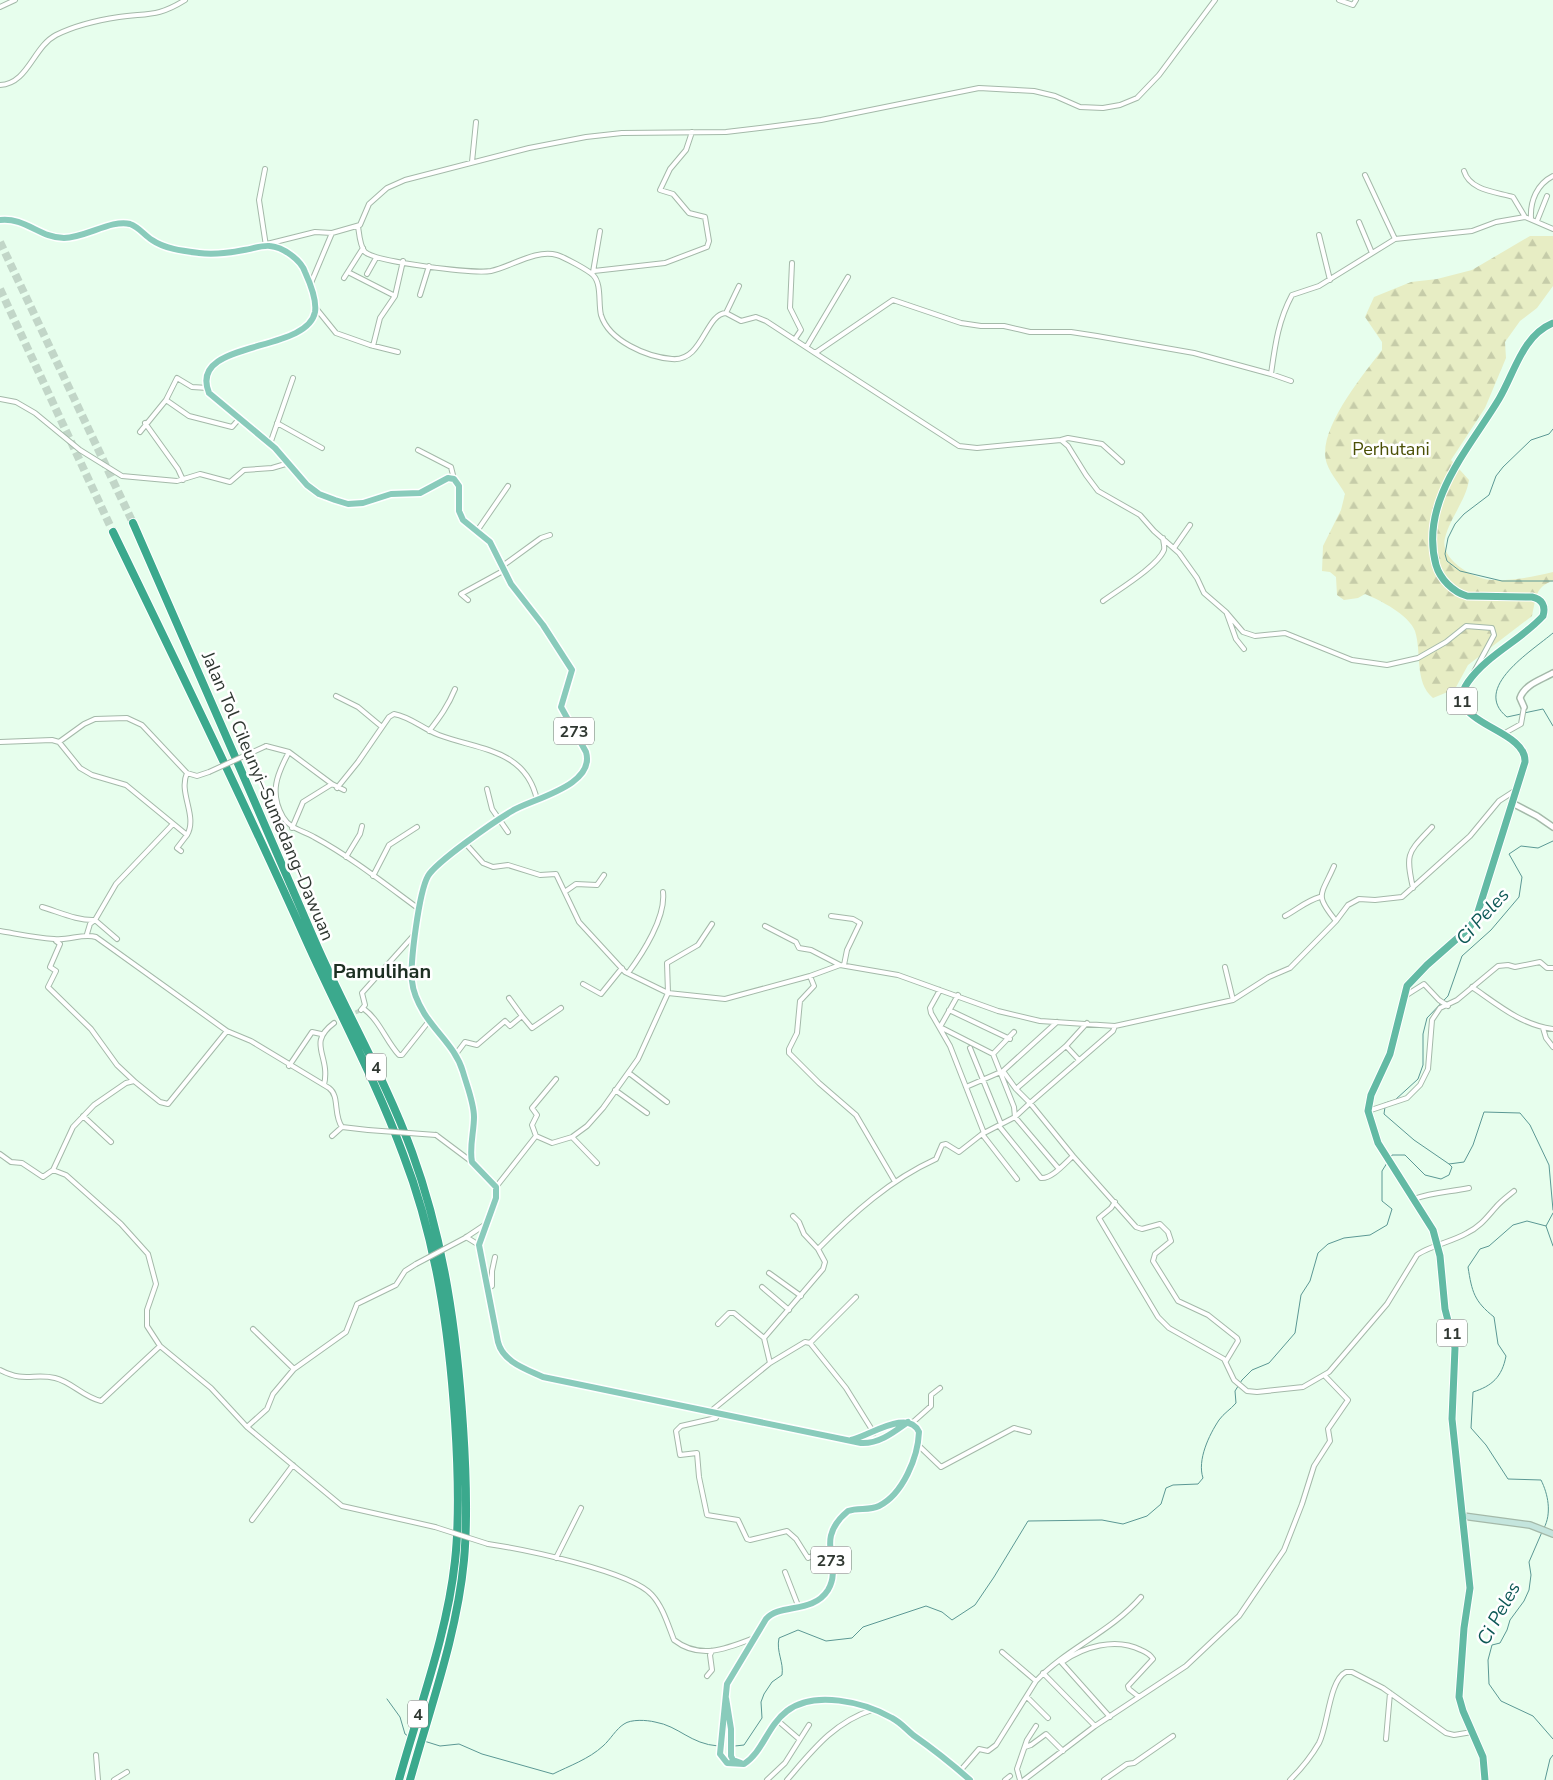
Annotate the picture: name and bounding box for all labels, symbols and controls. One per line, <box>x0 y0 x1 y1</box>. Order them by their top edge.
park label: Perhutani <box>1352 437 1430 461</box>
street label: Jalan Tol Cileunyi–Sumedang–Dawuan <box>196 647 340 944</box>
road number: 11 <box>1447 688 1477 714</box>
road number: 273 <box>554 718 594 744</box>
water label: Ci Peles <box>1450 882 1515 951</box>
district label: Pamulihan <box>333 958 431 985</box>
road number: 4 <box>366 1054 386 1080</box>
road number: 11 <box>1437 1320 1467 1346</box>
road number: 273 <box>811 1546 851 1574</box>
water label: Ci Peles <box>1471 1577 1527 1650</box>
road number: 4 <box>408 1700 428 1728</box>

